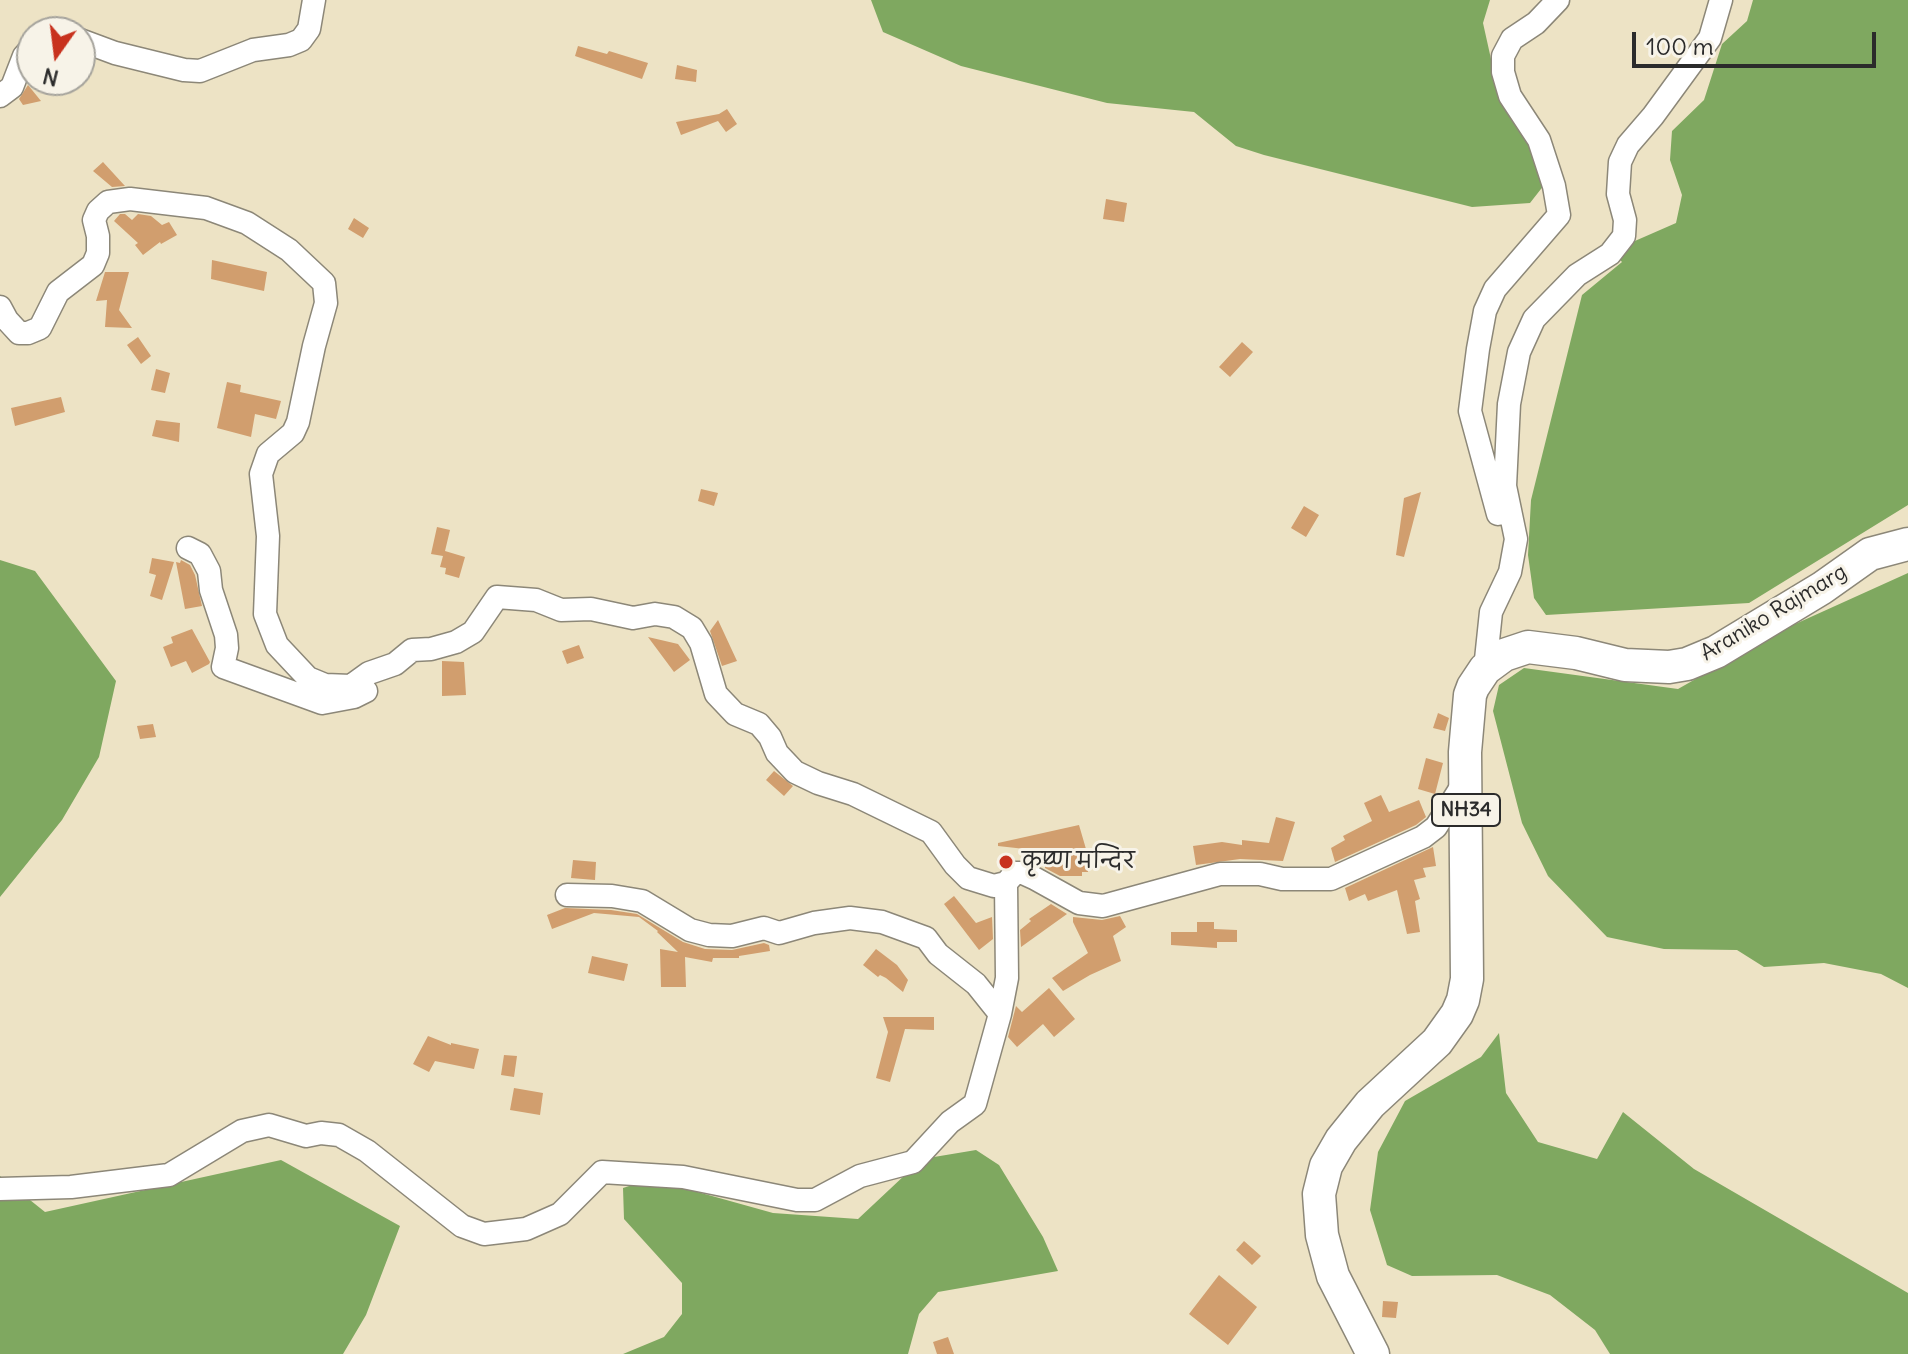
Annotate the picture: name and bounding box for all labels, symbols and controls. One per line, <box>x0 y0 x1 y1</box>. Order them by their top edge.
north arrow <box>16 16 96 96</box>
scale bar <box>1636 16 1880 66</box>
text: 100 m <box>1646 31 1714 61</box>
text: N <box>40 62 61 93</box>
street label: Araniko Rajmarg <box>1696 559 1852 667</box>
road number: NH34 <box>1432 794 1500 826</box>
place label: कृष्ण मन्दिर <box>1022 849 1135 875</box>
marker: कृष्ण मन्दिर <box>997 853 1015 871</box>

